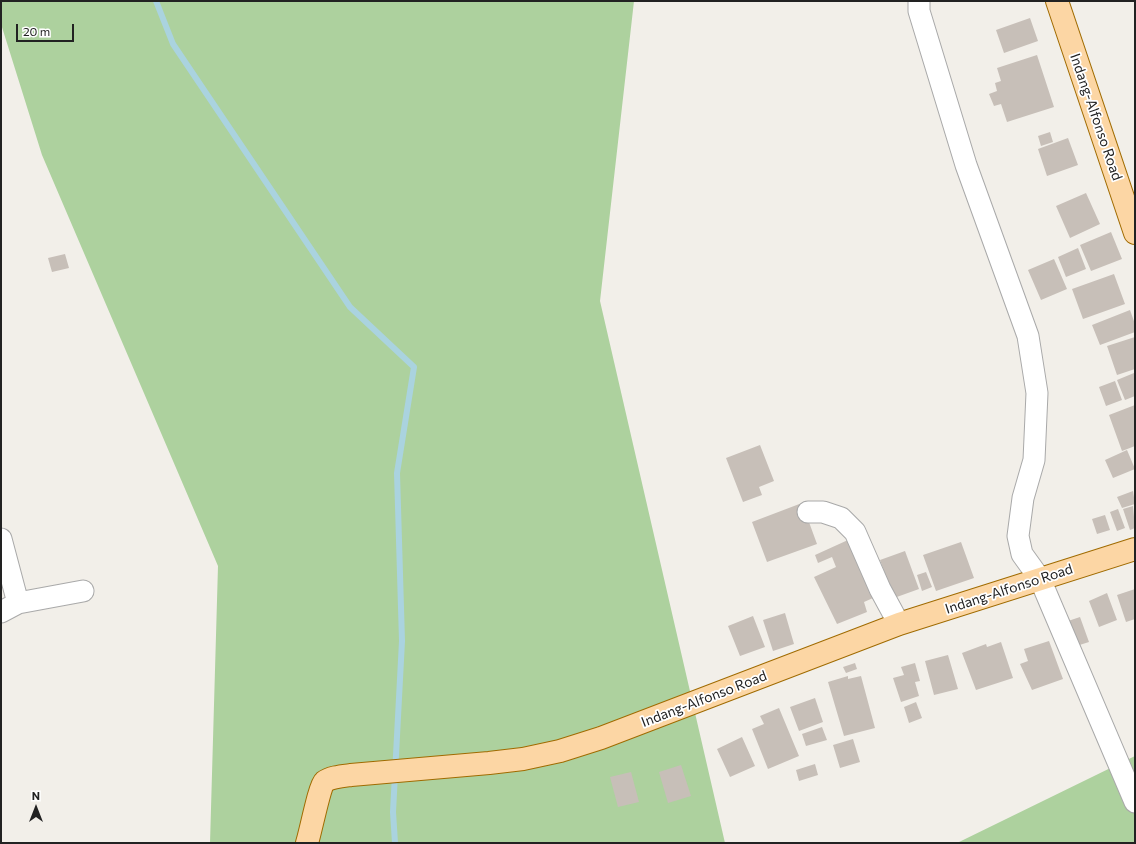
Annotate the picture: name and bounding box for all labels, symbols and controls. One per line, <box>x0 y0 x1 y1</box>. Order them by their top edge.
scale bar <box>18 16 76 42</box>
text: 20 m <box>23 24 50 38</box>
street label: Indang-Alfonso Road <box>1066 51 1126 183</box>
street label: Indang-Alfonso Road <box>943 560 1075 618</box>
street label: Indang-Alfonso Road <box>639 667 769 731</box>
north arrow <box>16 788 56 828</box>
text: N <box>32 789 40 802</box>

